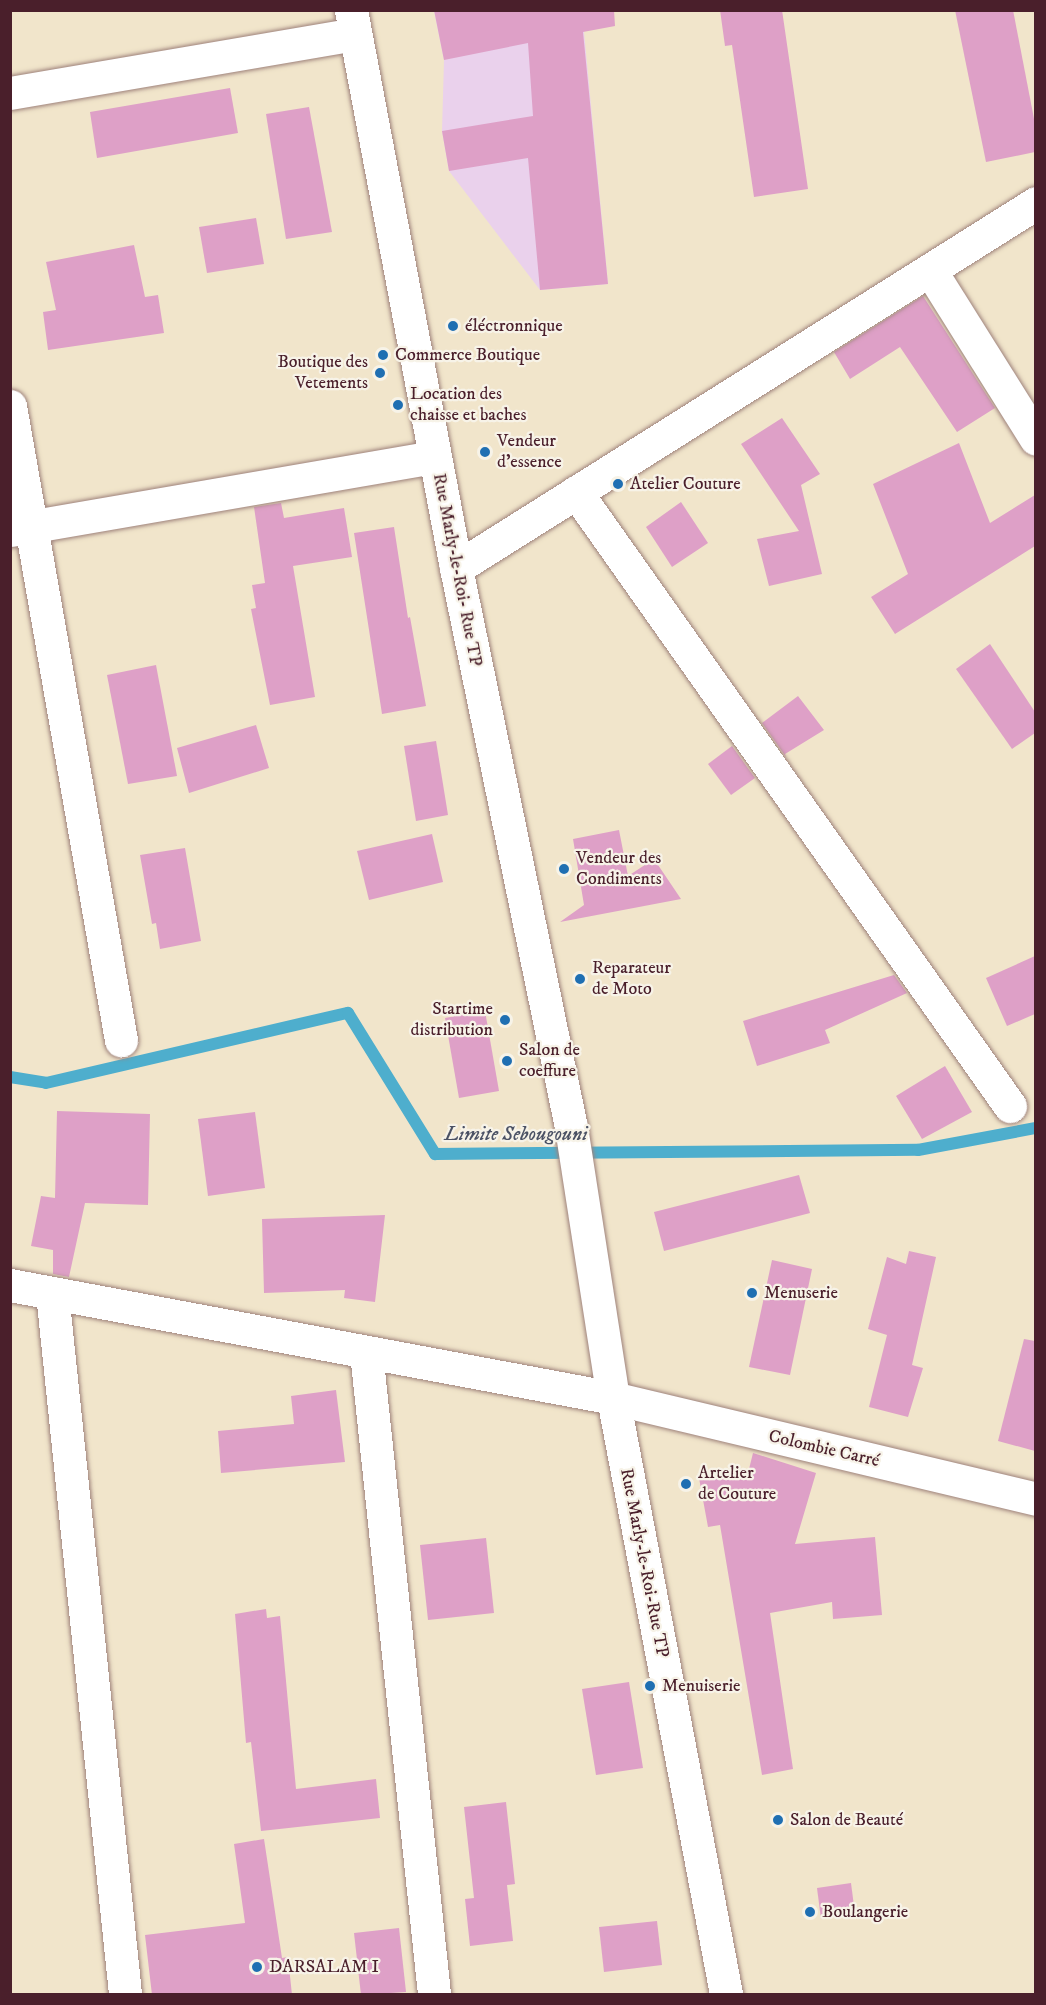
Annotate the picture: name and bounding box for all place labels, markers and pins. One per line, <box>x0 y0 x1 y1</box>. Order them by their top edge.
place label: éléctronnique <box>465 315 563 337</box>
marker: éléctronnique <box>446 319 460 333</box>
place label: Commerce Boutique <box>395 344 540 366</box>
marker: Commerce Boutique <box>376 348 390 362</box>
place label: Boutique des Vetements <box>277 352 368 394</box>
marker: Boutique des Vetements <box>373 366 387 380</box>
place label: Location des chaisse et baches <box>410 384 527 426</box>
marker: Location des chaisse et baches <box>391 398 405 412</box>
place label: Vendeur d'essence <box>497 431 562 474</box>
marker: Vendeur d'essence <box>478 445 492 459</box>
place label: Atelier Couture <box>630 473 741 495</box>
marker: Atelier Couture <box>611 477 625 491</box>
place label: Vendeur des Condiments <box>576 848 662 890</box>
marker: Vendeur des Condiments <box>557 862 571 876</box>
place label: Reparateur de Moto <box>592 958 671 1000</box>
marker: Reparateur de Moto <box>573 972 587 986</box>
place label: Startime distribution <box>411 999 493 1042</box>
marker: Startime distribution <box>498 1013 512 1027</box>
place label: Salon de coeffure <box>519 1040 580 1082</box>
marker: Salon de coeffure <box>500 1054 514 1068</box>
place label: Menuserie <box>764 1282 838 1304</box>
marker: Menuserie <box>745 1286 759 1300</box>
place label: Artelier de Couture <box>698 1463 776 1506</box>
marker: Artelier de Couture <box>679 1477 693 1491</box>
place label: Menuiserie <box>662 1675 741 1697</box>
marker: Menuiserie <box>643 1679 657 1693</box>
place label: Salon de Beauté <box>790 1809 903 1831</box>
marker: Salon de Beauté <box>771 1813 785 1827</box>
place label: Boulangerie <box>822 1901 908 1923</box>
marker: Boulangerie <box>803 1905 817 1919</box>
place label: DARSALAM I <box>269 1956 379 1978</box>
marker: DARSALAM I <box>250 1960 264 1974</box>

